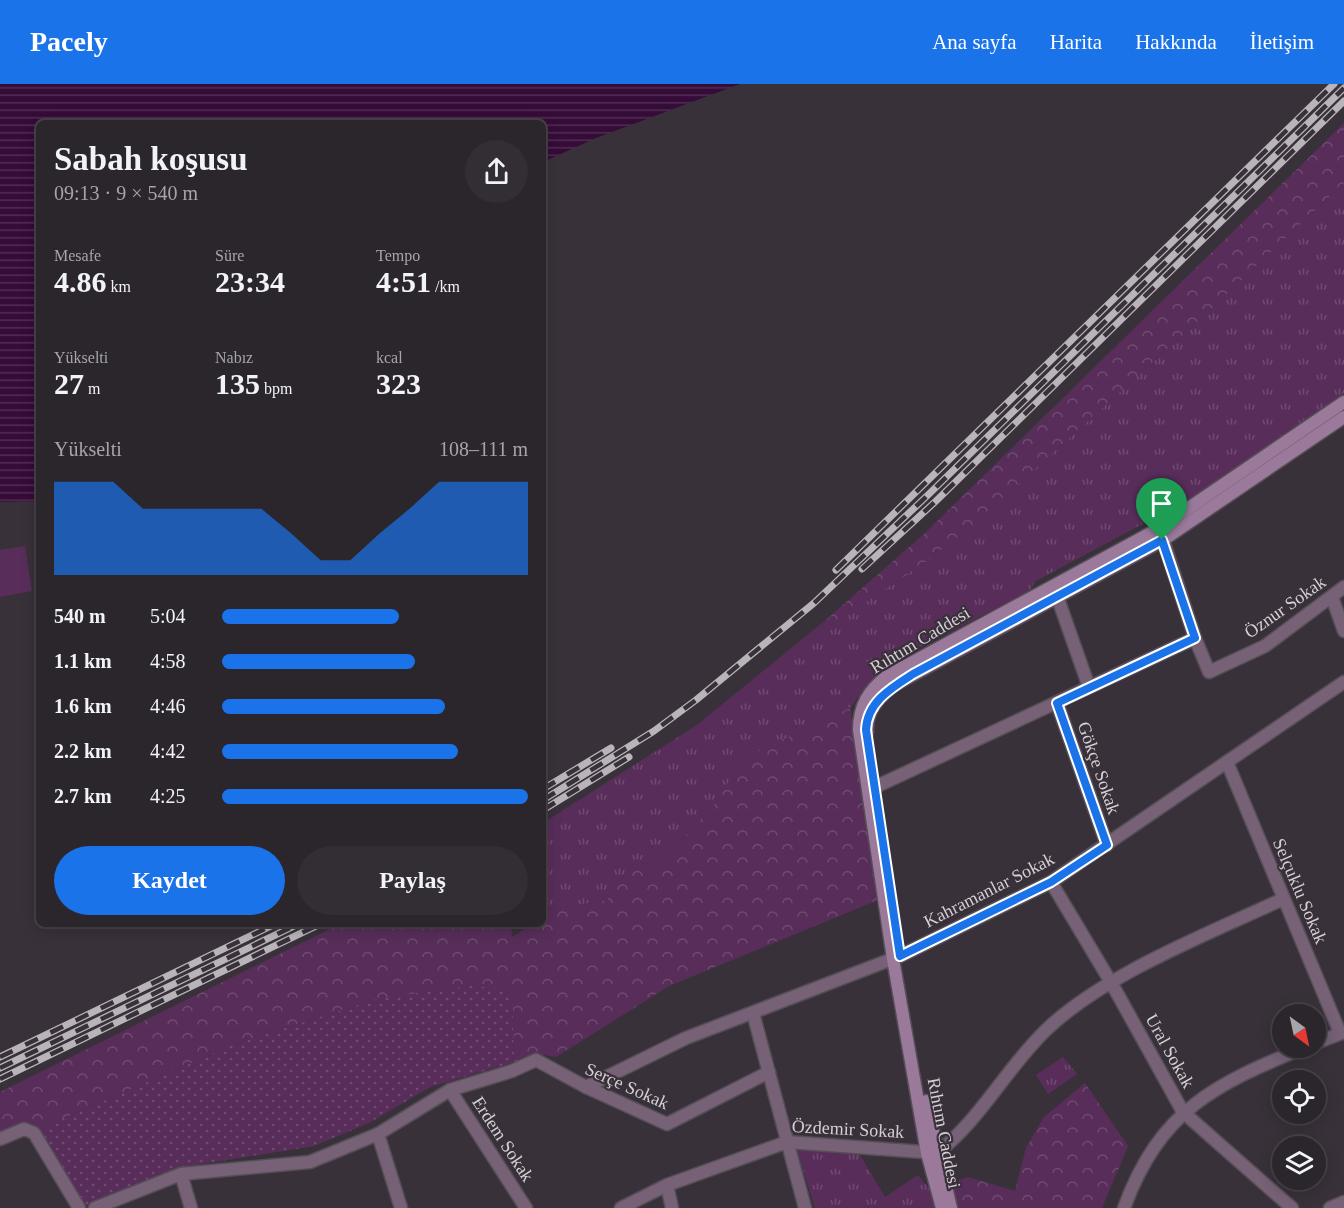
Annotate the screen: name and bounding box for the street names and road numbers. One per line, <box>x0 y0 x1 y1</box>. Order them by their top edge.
street label: Öznur Sokak <box>1241 572 1329 642</box>
street label: Rıhtım Caddesi <box>867 602 973 678</box>
street label: Gökçe Sokak <box>1074 719 1124 817</box>
street label: Selçuklu Sokak <box>1269 835 1331 947</box>
street label: Kahramanlar Sokak <box>921 849 1057 931</box>
street label: Ural Sokak <box>1142 1011 1198 1091</box>
street label: Serçe Sokak <box>582 1059 672 1113</box>
street label: Rıhtım Caddesi <box>923 1076 965 1190</box>
street label: Erdem Sokak <box>468 1093 538 1185</box>
street label: Özdemir Sokak <box>791 1116 905 1142</box>

